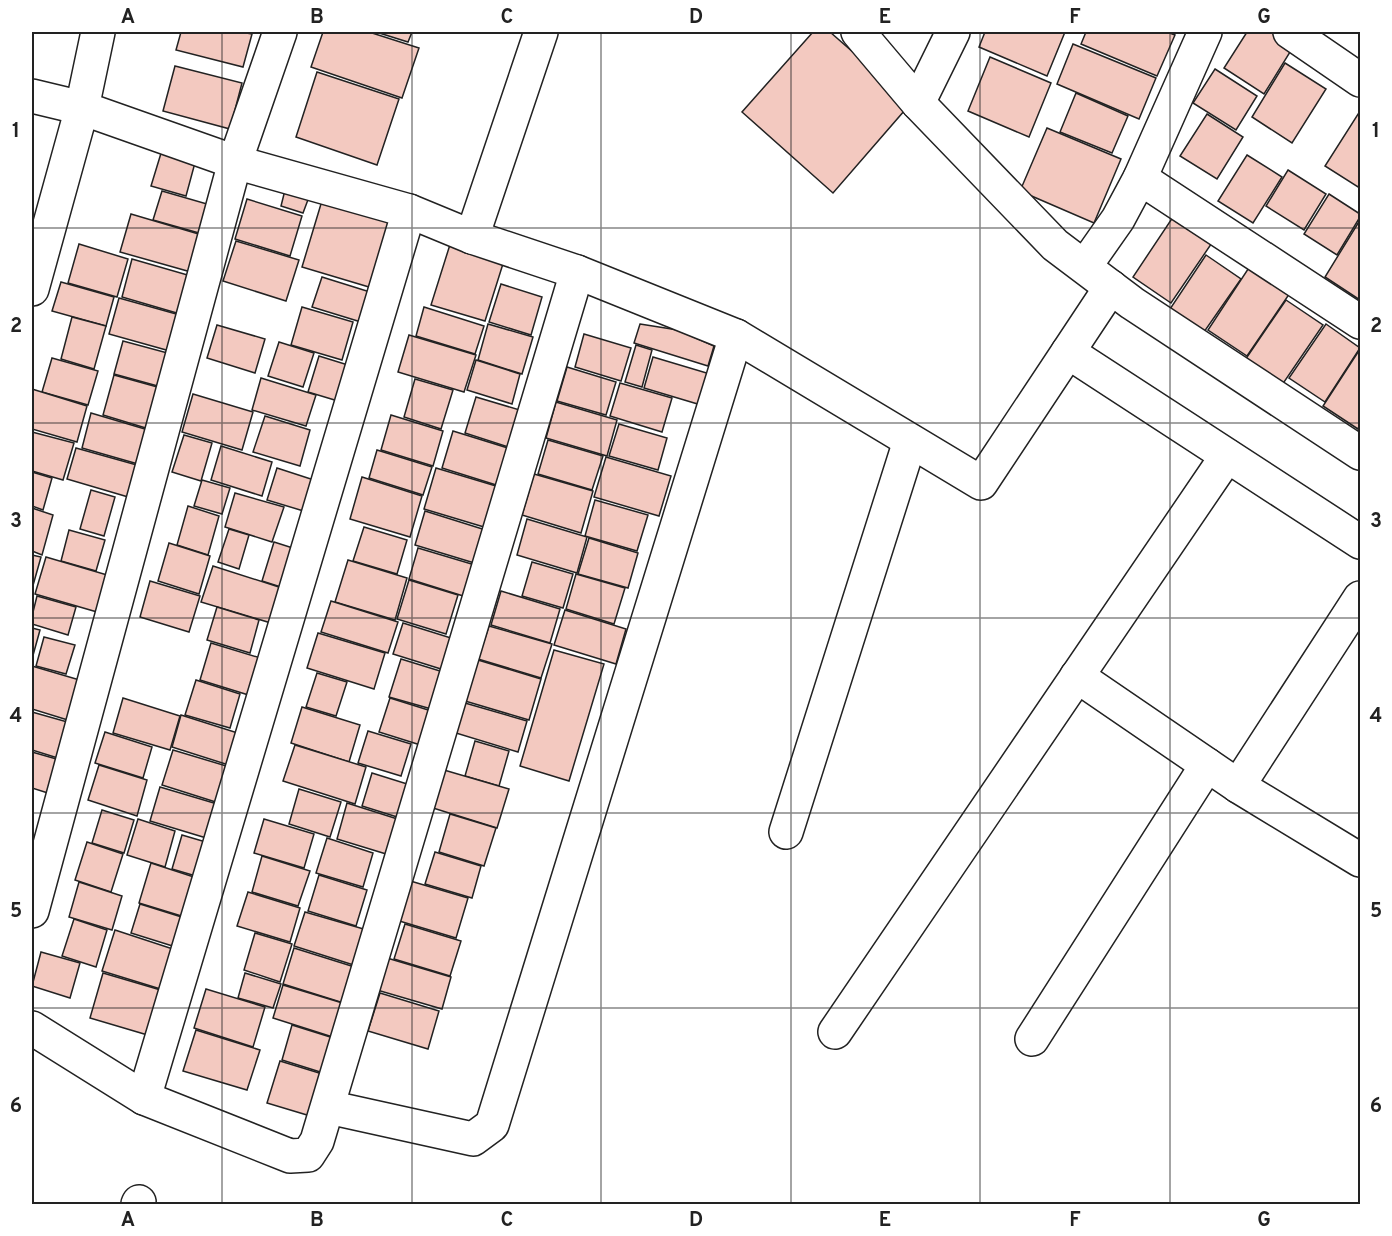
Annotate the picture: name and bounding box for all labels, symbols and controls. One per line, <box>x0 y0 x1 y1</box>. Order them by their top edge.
text: A <box>121 5 135 31</box>
text: B <box>310 5 324 31</box>
text: C <box>501 5 513 31</box>
text: D <box>689 5 703 31</box>
text: E <box>879 5 891 31</box>
text: F <box>1069 5 1081 31</box>
text: G <box>1257 5 1271 31</box>
text: 1 <box>12 119 20 145</box>
text: 1 <box>1372 119 1380 145</box>
text: 2 <box>10 314 22 340</box>
text: 2 <box>1370 314 1382 340</box>
text: 3 <box>10 509 22 535</box>
text: 3 <box>1370 509 1382 535</box>
text: 4 <box>10 704 22 730</box>
text: 4 <box>1370 704 1382 730</box>
text: 5 <box>10 899 22 925</box>
text: 5 <box>1370 899 1382 925</box>
text: 6 <box>10 1094 22 1120</box>
text: 6 <box>1370 1094 1382 1120</box>
text: A <box>121 1208 135 1234</box>
text: B <box>310 1208 324 1234</box>
text: C <box>501 1208 513 1234</box>
text: D <box>689 1208 703 1234</box>
text: E <box>879 1208 891 1234</box>
text: F <box>1069 1208 1081 1234</box>
text: G <box>1257 1208 1271 1234</box>

